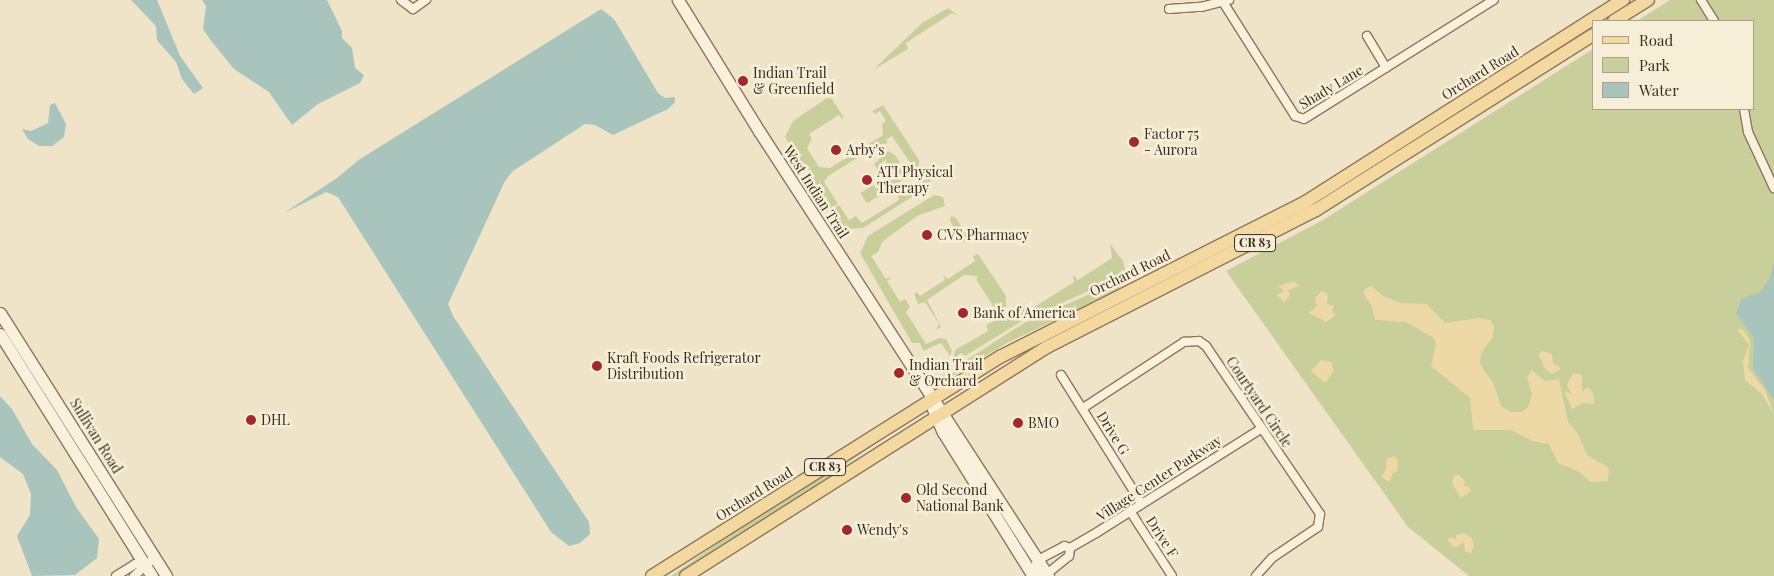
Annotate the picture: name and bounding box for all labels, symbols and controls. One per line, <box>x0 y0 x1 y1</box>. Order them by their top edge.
legend <box>1592 20 1754 110</box>
text: Road <box>1639 30 1673 50</box>
street label: Orchard Road <box>1438 43 1522 103</box>
text: Park <box>1639 55 1670 75</box>
street label: Shady Lane <box>1296 61 1366 113</box>
place label: Indian Trail & Greenfield <box>753 65 834 98</box>
marker: Indian Trail & Greenfield <box>737 75 749 87</box>
text: Water <box>1639 80 1679 100</box>
place label: Factor 75 - Aurora <box>1144 126 1199 158</box>
marker: Factor 75 - Aurora <box>1128 136 1140 148</box>
street label: West Indian Trail <box>780 142 852 242</box>
place label: Arby's <box>846 142 884 158</box>
marker: Arby's <box>830 144 842 156</box>
place label: ATI Physical Therapy <box>877 164 953 196</box>
marker: ATI Physical Therapy <box>861 174 873 186</box>
place label: CVS Pharmacy <box>937 227 1029 243</box>
marker: CVS Pharmacy <box>921 229 933 241</box>
road number: CR 83 <box>1234 234 1276 252</box>
street label: Orchard Road <box>1087 246 1173 300</box>
place label: Bank of America <box>973 305 1076 321</box>
marker: Bank of America <box>957 307 969 319</box>
place label: Kraft Foods Refrigerator Distribution <box>607 350 761 382</box>
street label: Courtyard Circle <box>1223 354 1295 450</box>
place label: Indian Trail & Orchard <box>909 357 983 390</box>
marker: Kraft Foods Refrigerator Distribution <box>591 360 603 372</box>
marker: Indian Trail & Orchard <box>893 367 905 379</box>
street label: Sullivan Road <box>66 395 126 477</box>
street label: Drive G <box>1093 408 1133 458</box>
place label: DHL <box>261 412 290 428</box>
marker: DHL <box>245 414 257 426</box>
place label: BMO <box>1028 415 1059 431</box>
marker: BMO <box>1012 417 1024 429</box>
street label: Village Center Parkway <box>1093 431 1225 525</box>
road number: CR 83 <box>804 458 846 477</box>
street label: Orchard Road <box>712 464 796 524</box>
place label: Old Second National Bank <box>916 482 1004 514</box>
marker: Old Second National Bank <box>900 492 912 504</box>
street label: Drive F <box>1143 513 1181 561</box>
place label: Wendy's <box>857 522 908 538</box>
marker: Wendy's <box>841 524 853 536</box>

